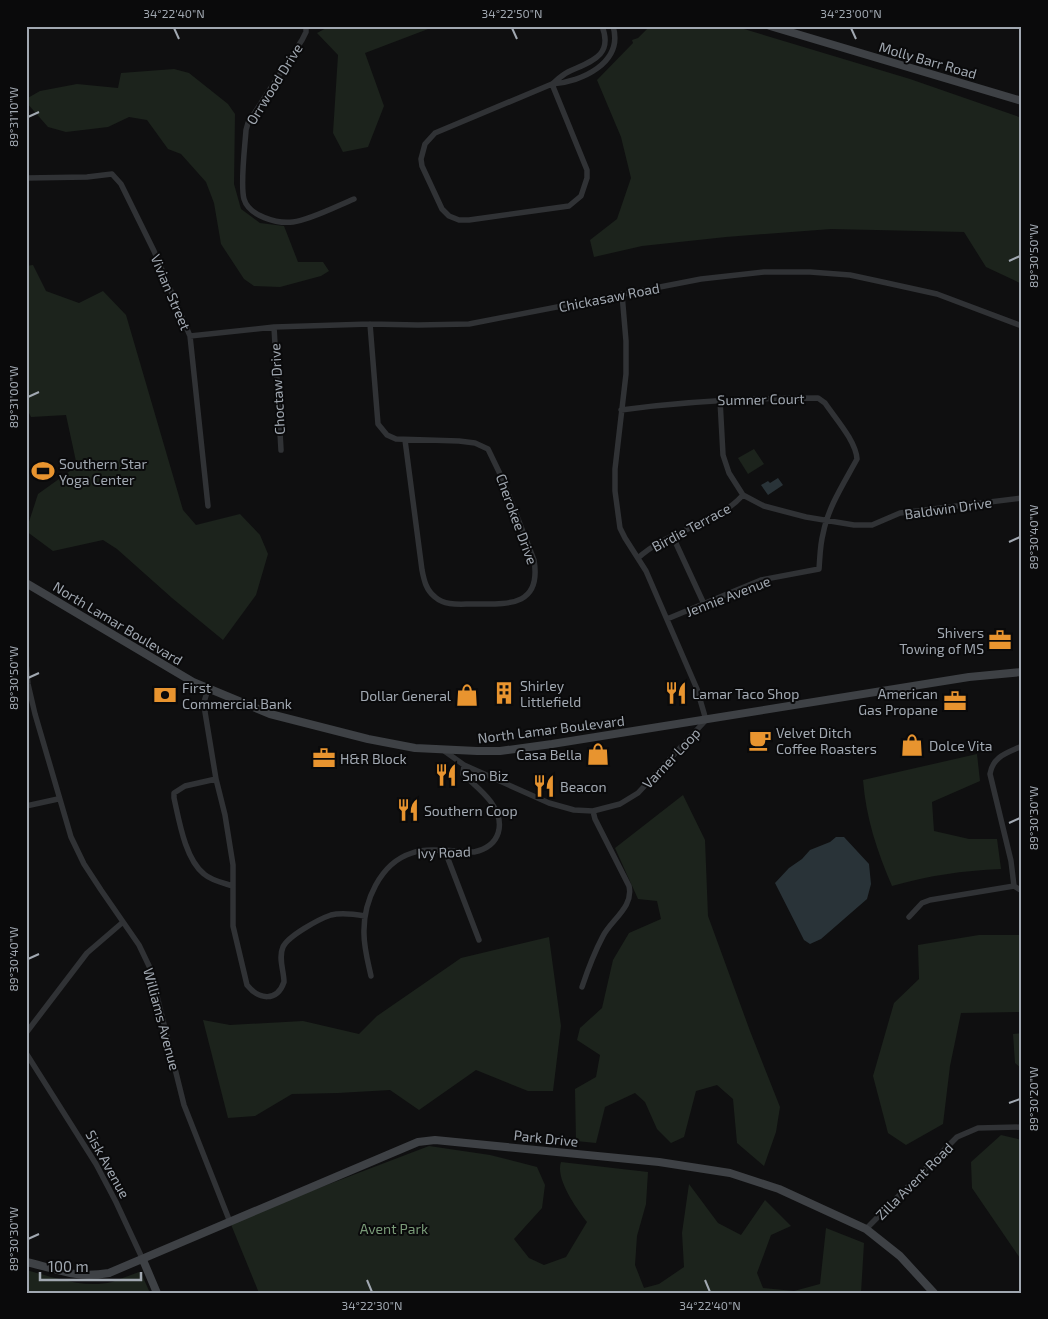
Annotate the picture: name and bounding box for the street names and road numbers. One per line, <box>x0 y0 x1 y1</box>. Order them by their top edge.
street label: Molly Barr Road <box>877 38 979 82</box>
street label: Orrwood Drive <box>242 40 306 128</box>
street label: Vivian Street <box>147 252 195 332</box>
street label: Chickasaw Road <box>557 279 661 315</box>
street label: Choctaw Drive <box>266 343 288 435</box>
street label: Sumner Court <box>717 390 805 408</box>
street label: Cherokee Drive <box>493 471 541 567</box>
street label: Baldwin Drive <box>903 493 993 523</box>
street label: Birdie Terrace <box>649 499 733 555</box>
street label: Jennie Avenue <box>683 572 773 620</box>
street label: North Lamar Boulevard <box>50 578 186 668</box>
street label: North Lamar Boulevard <box>476 712 626 746</box>
street label: Varner Loop <box>639 724 703 792</box>
street label: Ivy Road <box>417 843 471 861</box>
street label: Williams Avenue <box>140 966 184 1072</box>
street label: Park Drive <box>513 1126 579 1150</box>
street label: Sisk Avenue <box>82 1127 134 1201</box>
street label: Zilla Avent Road <box>872 1139 956 1223</box>

